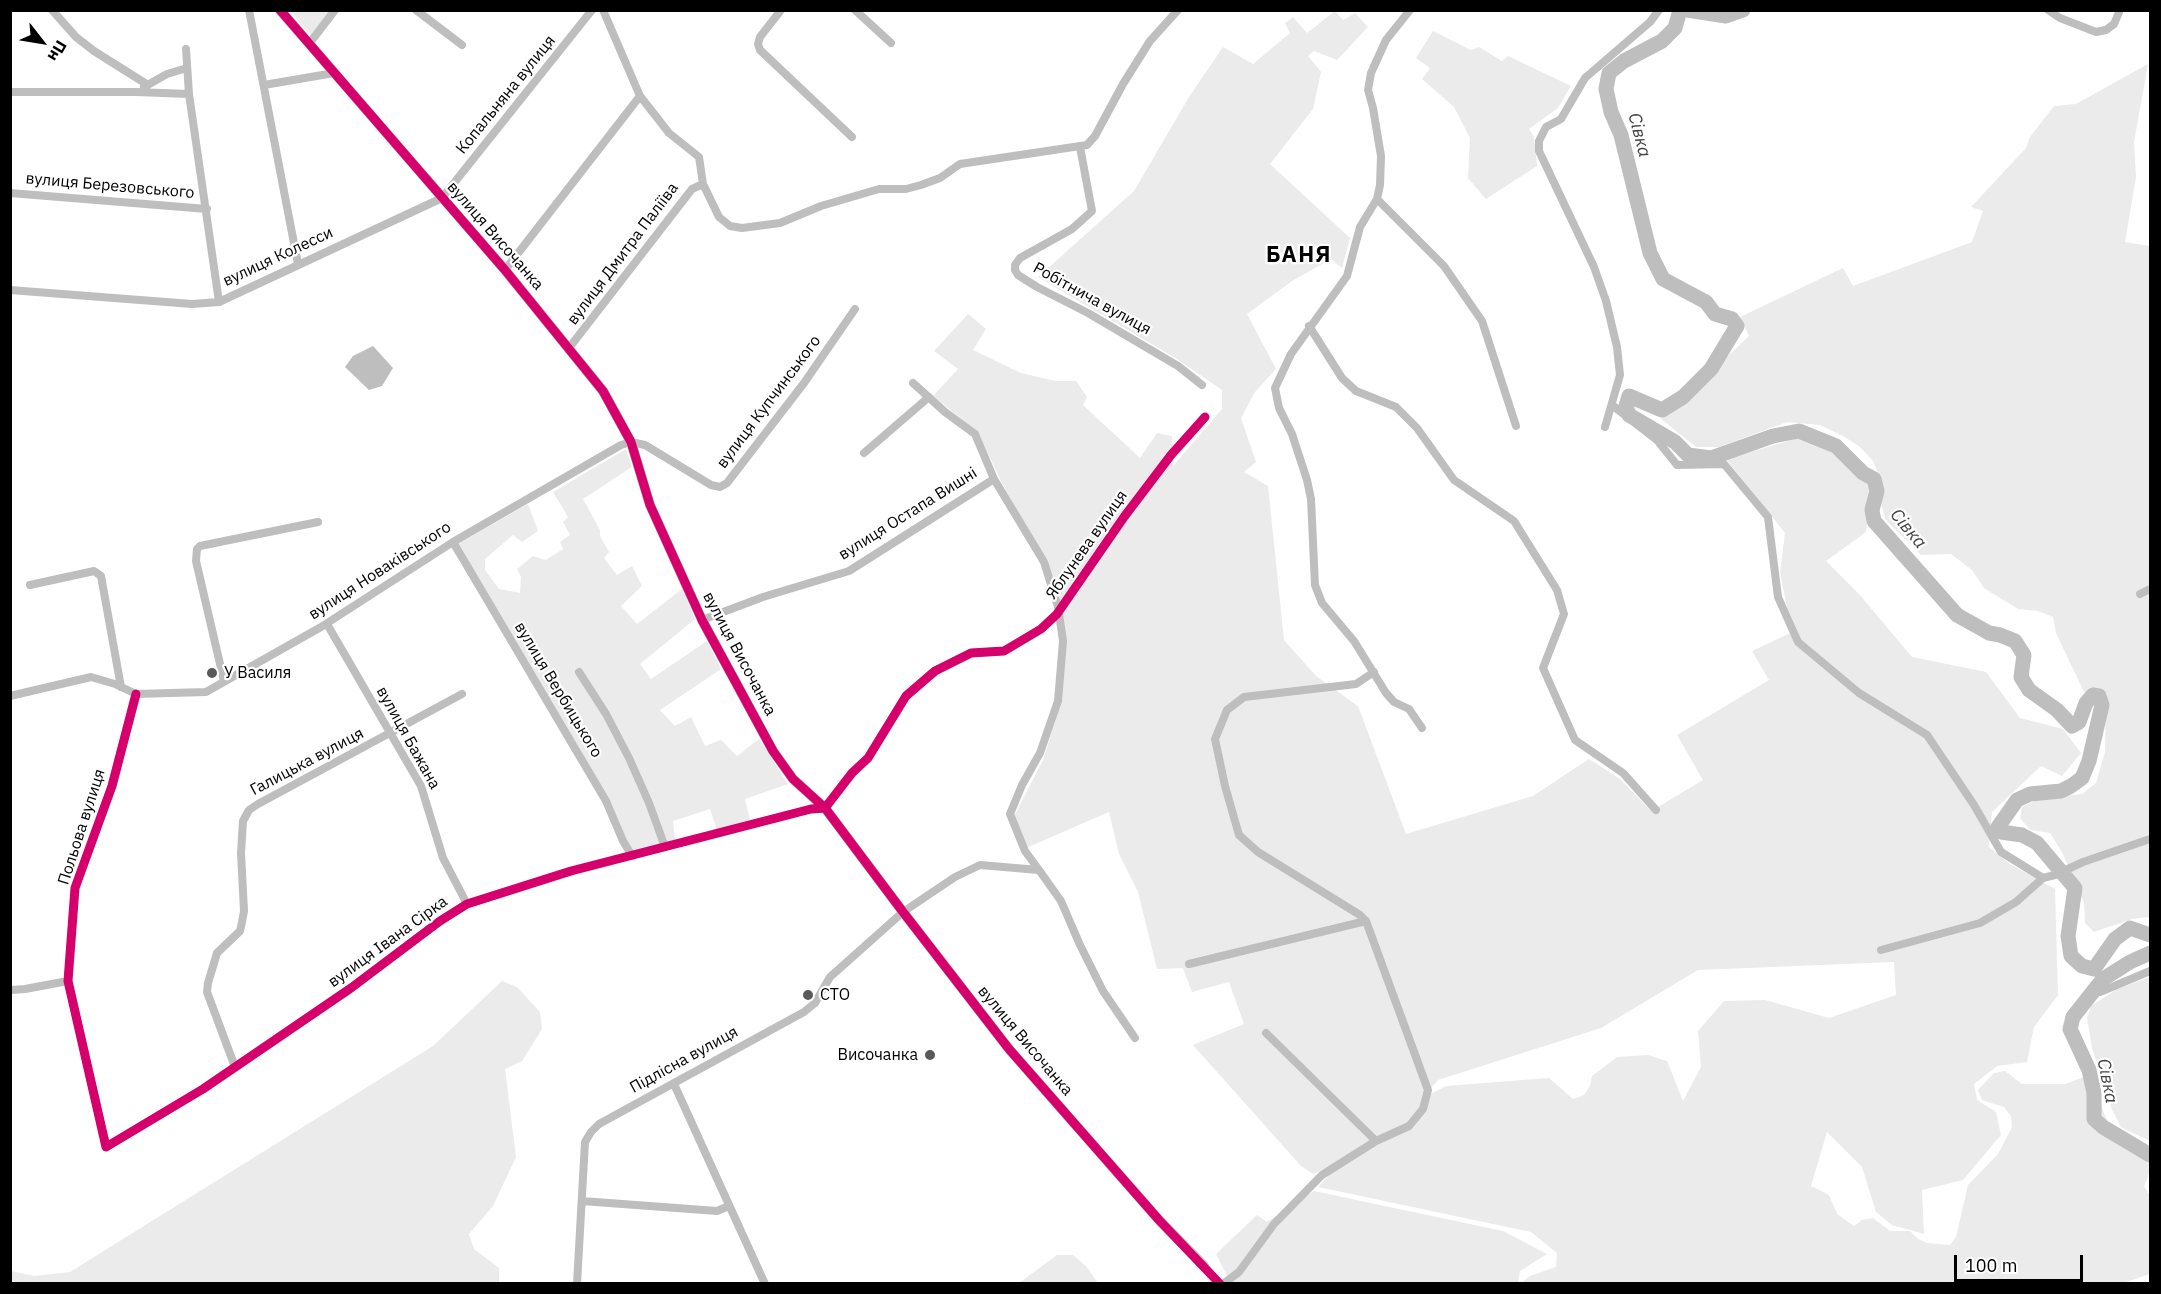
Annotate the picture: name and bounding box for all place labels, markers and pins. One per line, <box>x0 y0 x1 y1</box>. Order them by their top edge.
place label: У Василя <box>224 663 291 683</box>
marker: У Василя <box>205 666 219 680</box>
place label: СТО <box>820 985 850 1005</box>
marker: СТО <box>801 988 815 1002</box>
place label: Височанка <box>837 1045 918 1065</box>
marker: Височанка <box>923 1048 937 1062</box>

